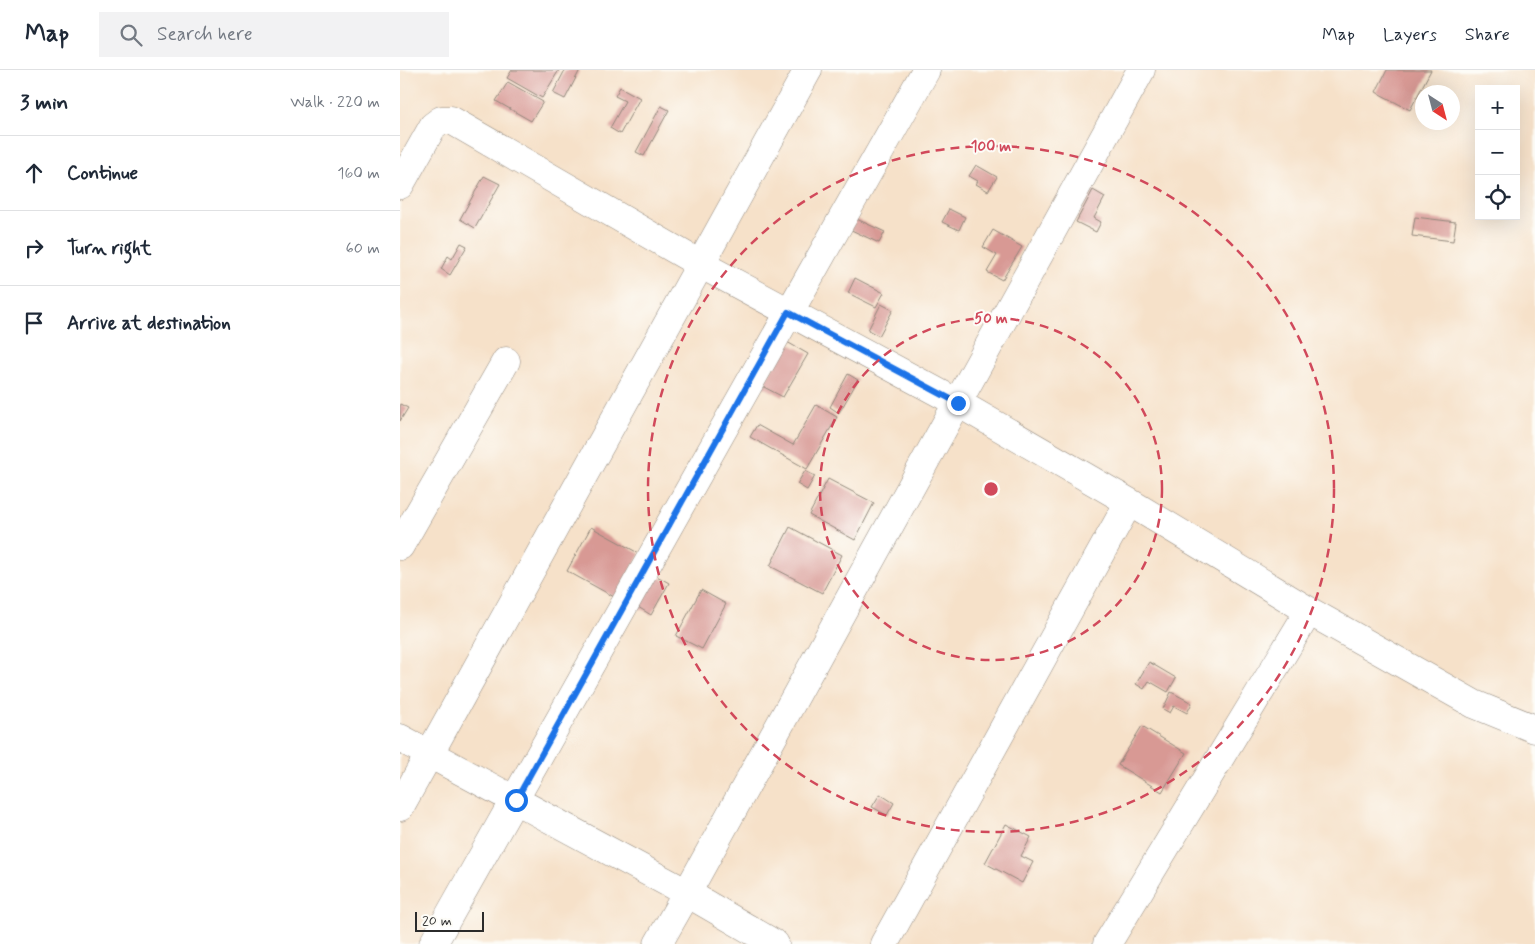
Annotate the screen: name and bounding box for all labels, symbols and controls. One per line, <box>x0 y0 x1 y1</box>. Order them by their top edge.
search box <box>99 12 449 57</box>
text: Map <box>25 19 69 50</box>
icon: search <box>117 21 145 49</box>
text: Search here <box>157 22 253 47</box>
text: Map <box>1322 23 1355 47</box>
text: Layers <box>1383 23 1437 47</box>
text: Share <box>1465 23 1510 47</box>
north arrow <box>1415 85 1460 130</box>
map controls <box>1475 85 1520 220</box>
button: + <box>1475 85 1520 130</box>
text: 3 min <box>20 89 68 117</box>
text: Walk · 220 m <box>290 92 380 113</box>
button: − <box>1475 130 1520 175</box>
text: 100 m <box>971 137 1011 157</box>
icon: ahead <box>20 159 48 187</box>
text: Continue <box>67 161 138 186</box>
text: 160 m <box>337 163 380 184</box>
button: locate <box>1475 175 1520 220</box>
icon: right <box>20 234 48 262</box>
text: Turn right <box>67 236 151 261</box>
text: 60 m <box>346 238 380 259</box>
icon: arrive <box>20 309 48 337</box>
text: 50 m <box>974 309 1008 329</box>
text: Arrive at destination <box>67 311 231 336</box>
route end <box>947 392 970 415</box>
centre of rings <box>982 480 1000 498</box>
route start <box>505 789 528 812</box>
scale bar <box>415 909 484 932</box>
text: 20 m <box>422 912 452 930</box>

